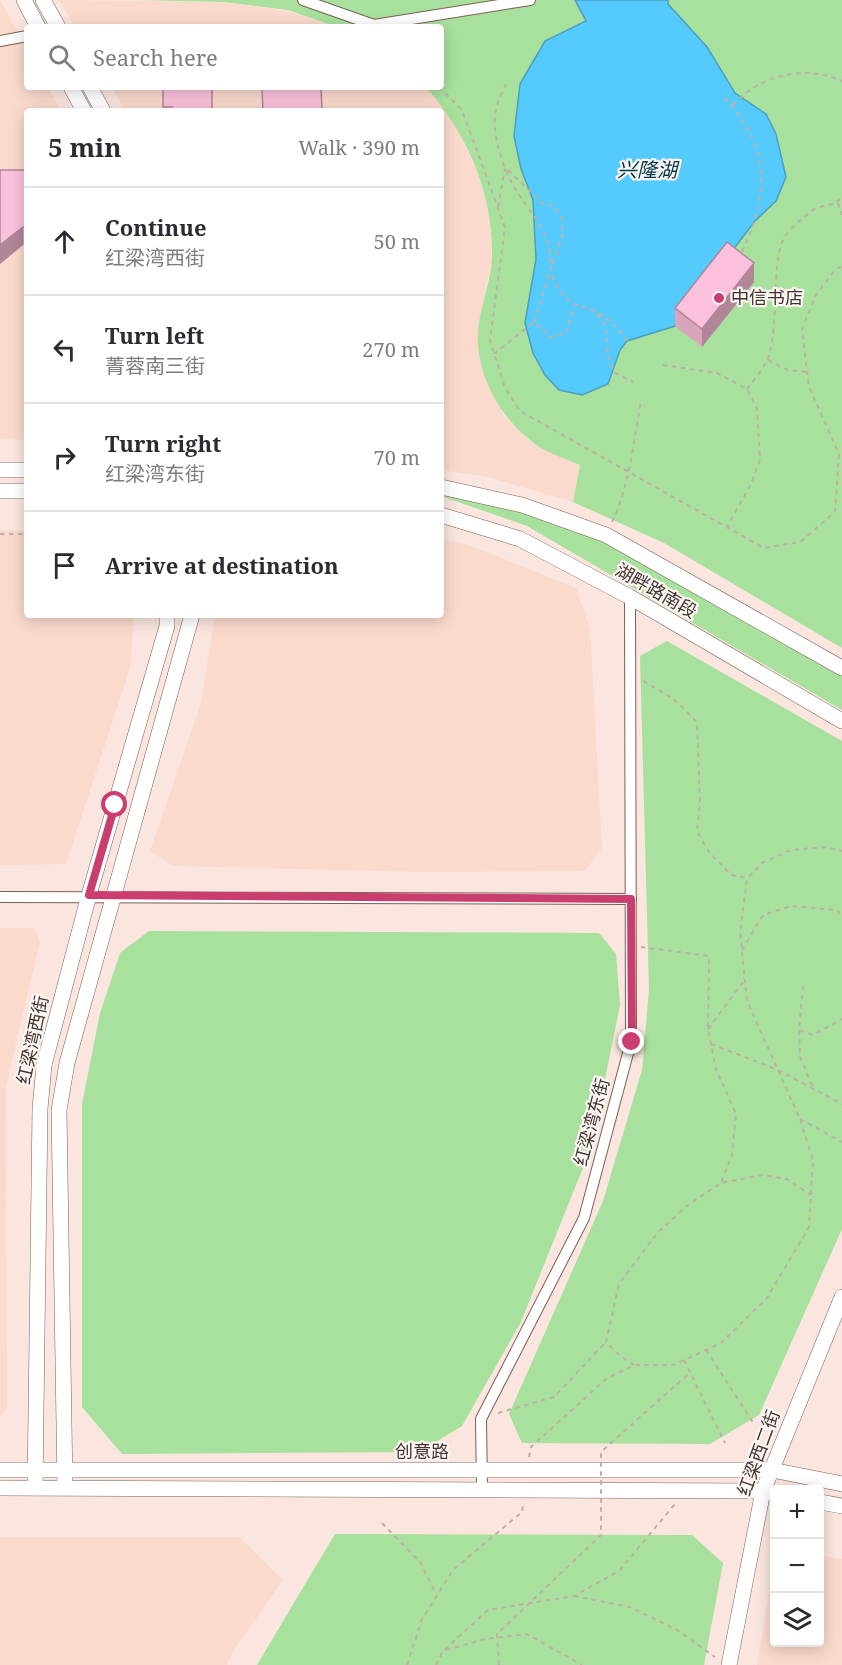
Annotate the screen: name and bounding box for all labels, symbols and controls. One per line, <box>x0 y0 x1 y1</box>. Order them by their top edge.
search box <box>24 24 444 90</box>
icon: search <box>45 41 78 74</box>
text: Search here <box>93 42 218 72</box>
text: 5 min <box>48 129 122 165</box>
text: Walk · 390 m <box>298 134 420 161</box>
water label: 兴隆湖 <box>617 156 680 183</box>
text: Continue <box>105 212 207 242</box>
icon: ahead <box>48 225 81 258</box>
text: 50 m <box>374 228 420 255</box>
text: 红梁湾西街 <box>105 244 205 271</box>
place label: 中信书店 <box>731 285 803 309</box>
marker: 中信书店 <box>712 291 726 305</box>
text: Turn left <box>105 320 204 350</box>
icon: left <box>48 333 81 366</box>
text: 270 m <box>362 336 420 363</box>
text: 菁蓉南三街 <box>105 352 205 379</box>
text: Turn right <box>105 428 221 458</box>
icon: right <box>48 441 81 474</box>
text: 70 m <box>374 444 420 471</box>
text: 红梁湾东街 <box>105 460 205 487</box>
icon: arrive <box>48 549 81 582</box>
text: Arrive at destination <box>105 550 339 580</box>
street label: 湖畔路南段 <box>612 557 701 623</box>
route start <box>101 791 127 817</box>
street label: 红梁湾西街 <box>11 993 53 1086</box>
route end <box>618 1028 644 1054</box>
street label: 红梁湾东街 <box>568 1075 614 1168</box>
street label: 红梁西二街 <box>731 1406 785 1499</box>
street label: 创意路 <box>395 1439 449 1463</box>
map controls <box>770 1485 824 1647</box>
button: + <box>770 1485 824 1539</box>
button: − <box>770 1539 824 1593</box>
button: layers <box>770 1593 824 1647</box>

